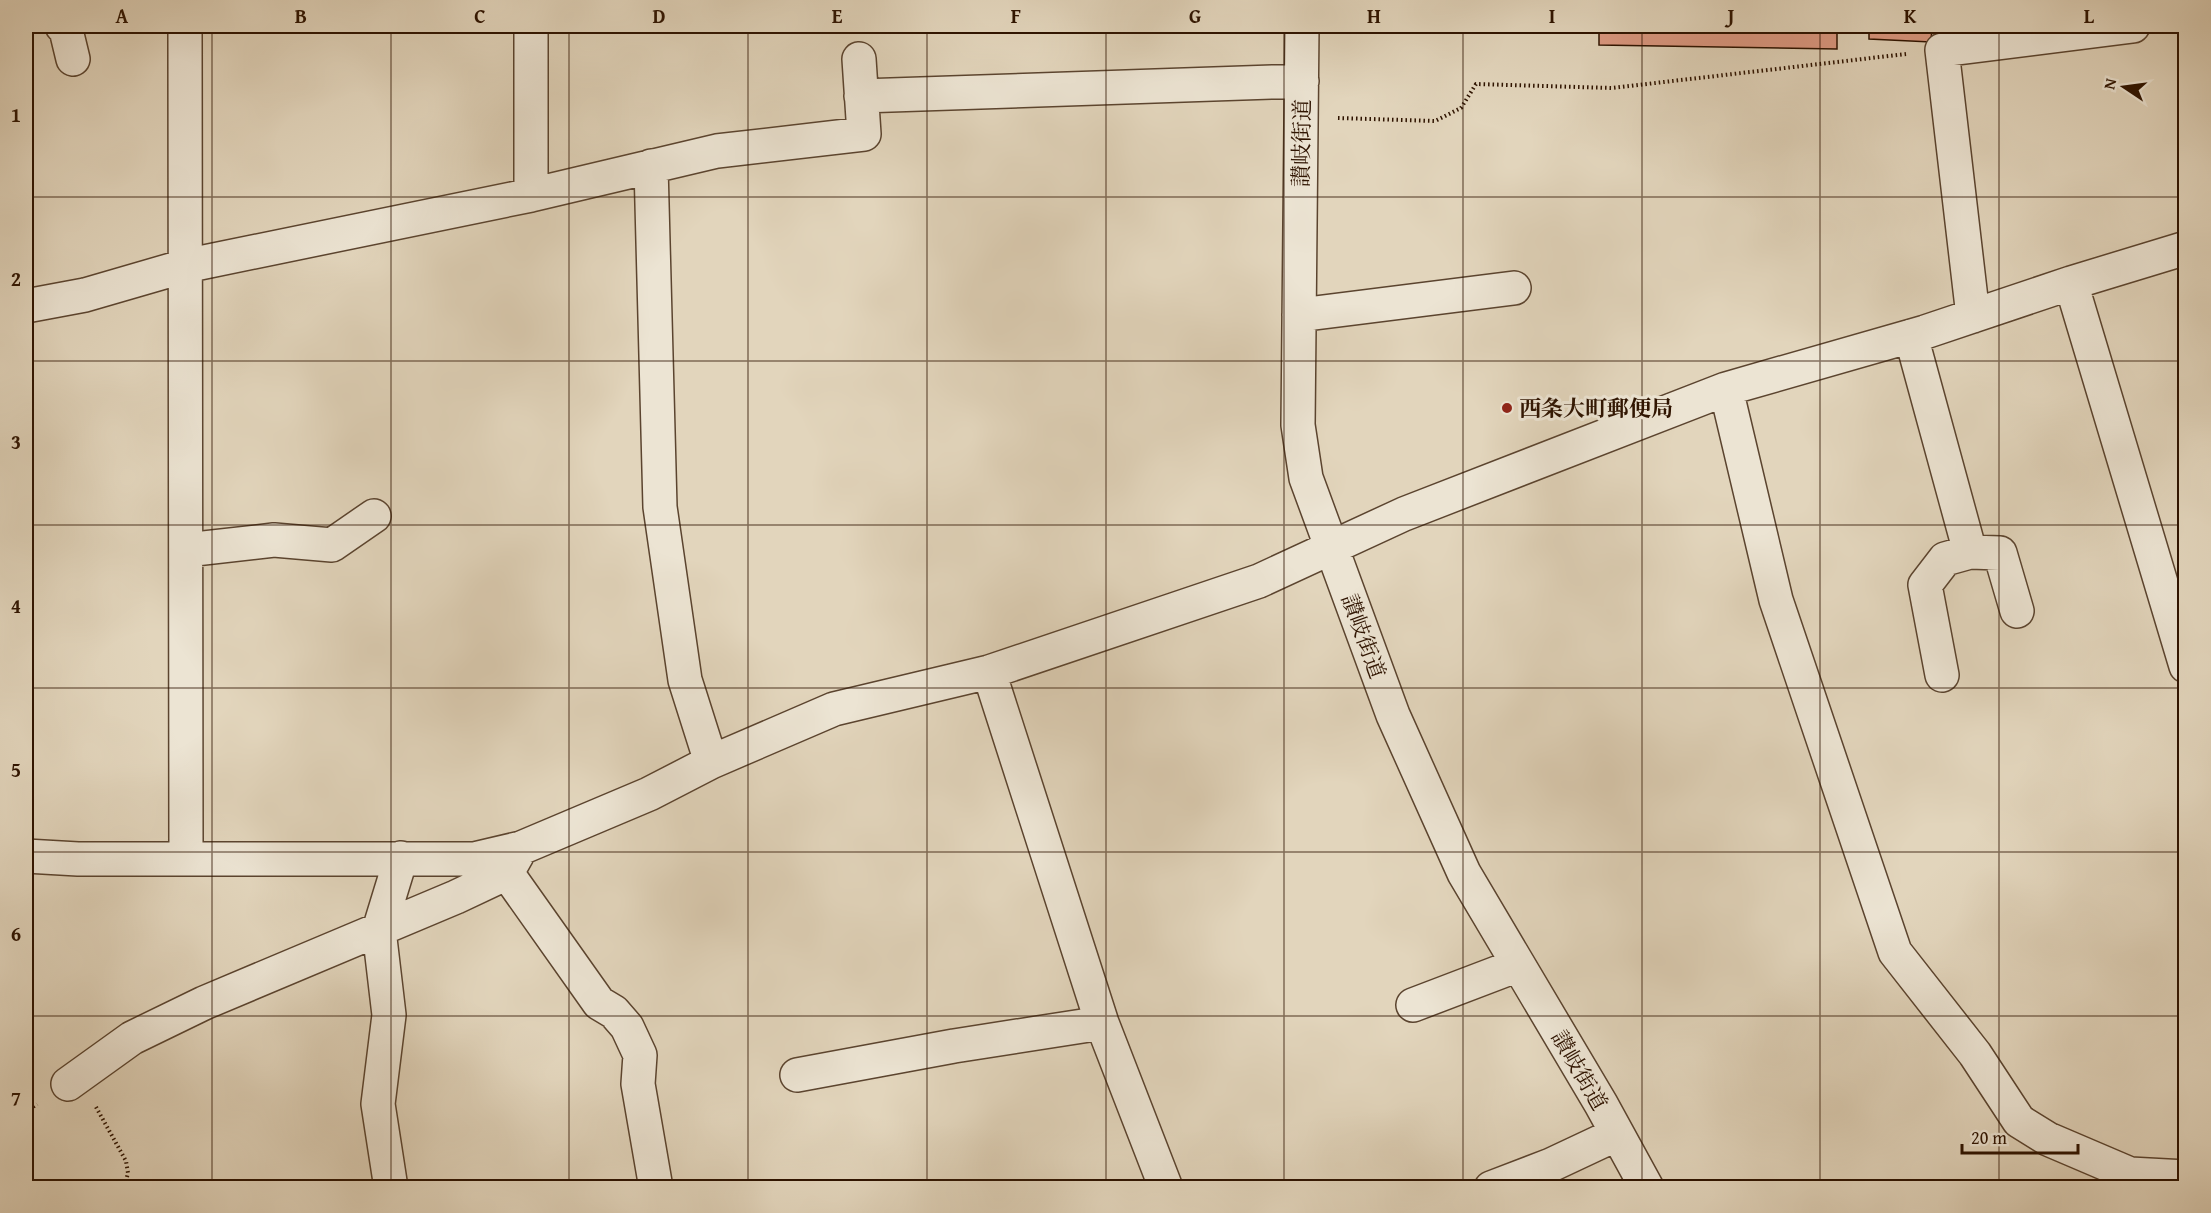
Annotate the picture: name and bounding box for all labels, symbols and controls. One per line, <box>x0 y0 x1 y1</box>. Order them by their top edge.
text: A <box>116 1 129 30</box>
text: B <box>295 1 307 30</box>
text: C <box>474 1 486 30</box>
text: D <box>652 1 666 30</box>
text: E <box>832 1 843 30</box>
text: F <box>1011 1 1021 30</box>
text: G <box>1189 1 1201 30</box>
text: H <box>1367 1 1381 30</box>
text: I <box>1549 1 1555 30</box>
text: J <box>1725 1 1735 30</box>
text: K <box>1904 1 1917 30</box>
text: L <box>2084 1 2095 30</box>
north arrow <box>2094 57 2154 117</box>
text: N <box>2096 75 2122 92</box>
street label: 讃岐街道 <box>1284 99 1318 187</box>
text: 1 <box>11 100 21 129</box>
text: 2 <box>11 264 21 293</box>
place label: 西条大町郵便局 <box>1519 392 1673 424</box>
marker: 西条大町郵便局 <box>1500 401 1514 415</box>
text: 3 <box>11 427 21 456</box>
street label: 讃岐街道 <box>1334 589 1394 683</box>
text: 4 <box>11 591 21 620</box>
text: 5 <box>11 755 21 784</box>
text: 6 <box>11 919 21 948</box>
street label: 讃岐街道 <box>1544 1024 1616 1116</box>
text: 7 <box>11 1083 21 1112</box>
scale bar <box>1962 1117 2078 1155</box>
text: 20 m <box>1971 1124 2007 1151</box>

